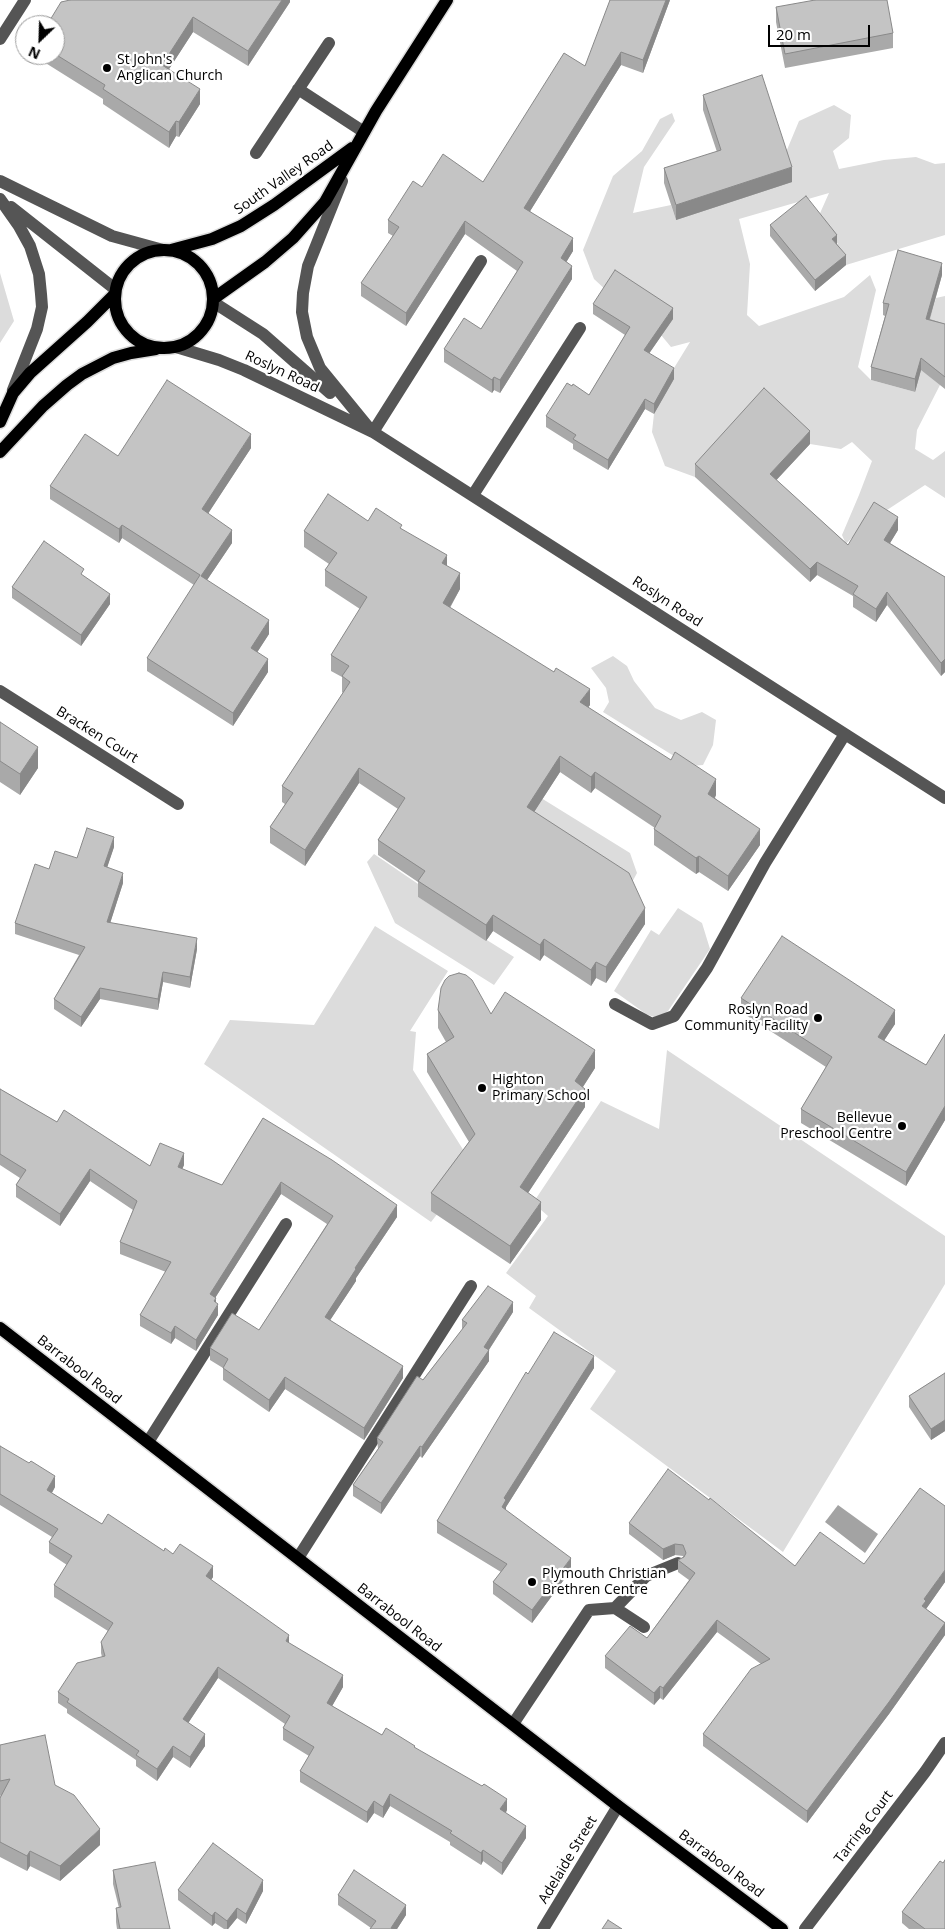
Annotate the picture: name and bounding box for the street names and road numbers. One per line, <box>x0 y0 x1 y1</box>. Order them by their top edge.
street label: South Valley Road <box>231 138 337 218</box>
street label: Roslyn Road <box>242 348 322 396</box>
street label: Roslyn Road <box>629 573 705 631</box>
street label: Bracken Court <box>53 703 141 767</box>
street label: Barrabool Road <box>34 1332 124 1408</box>
street label: Barrabool Road <box>354 1580 444 1656</box>
street label: Tarring Court <box>831 1787 897 1867</box>
street label: Adelaide Street <box>535 1813 601 1907</box>
street label: Barrabool Road <box>675 1827 767 1901</box>

